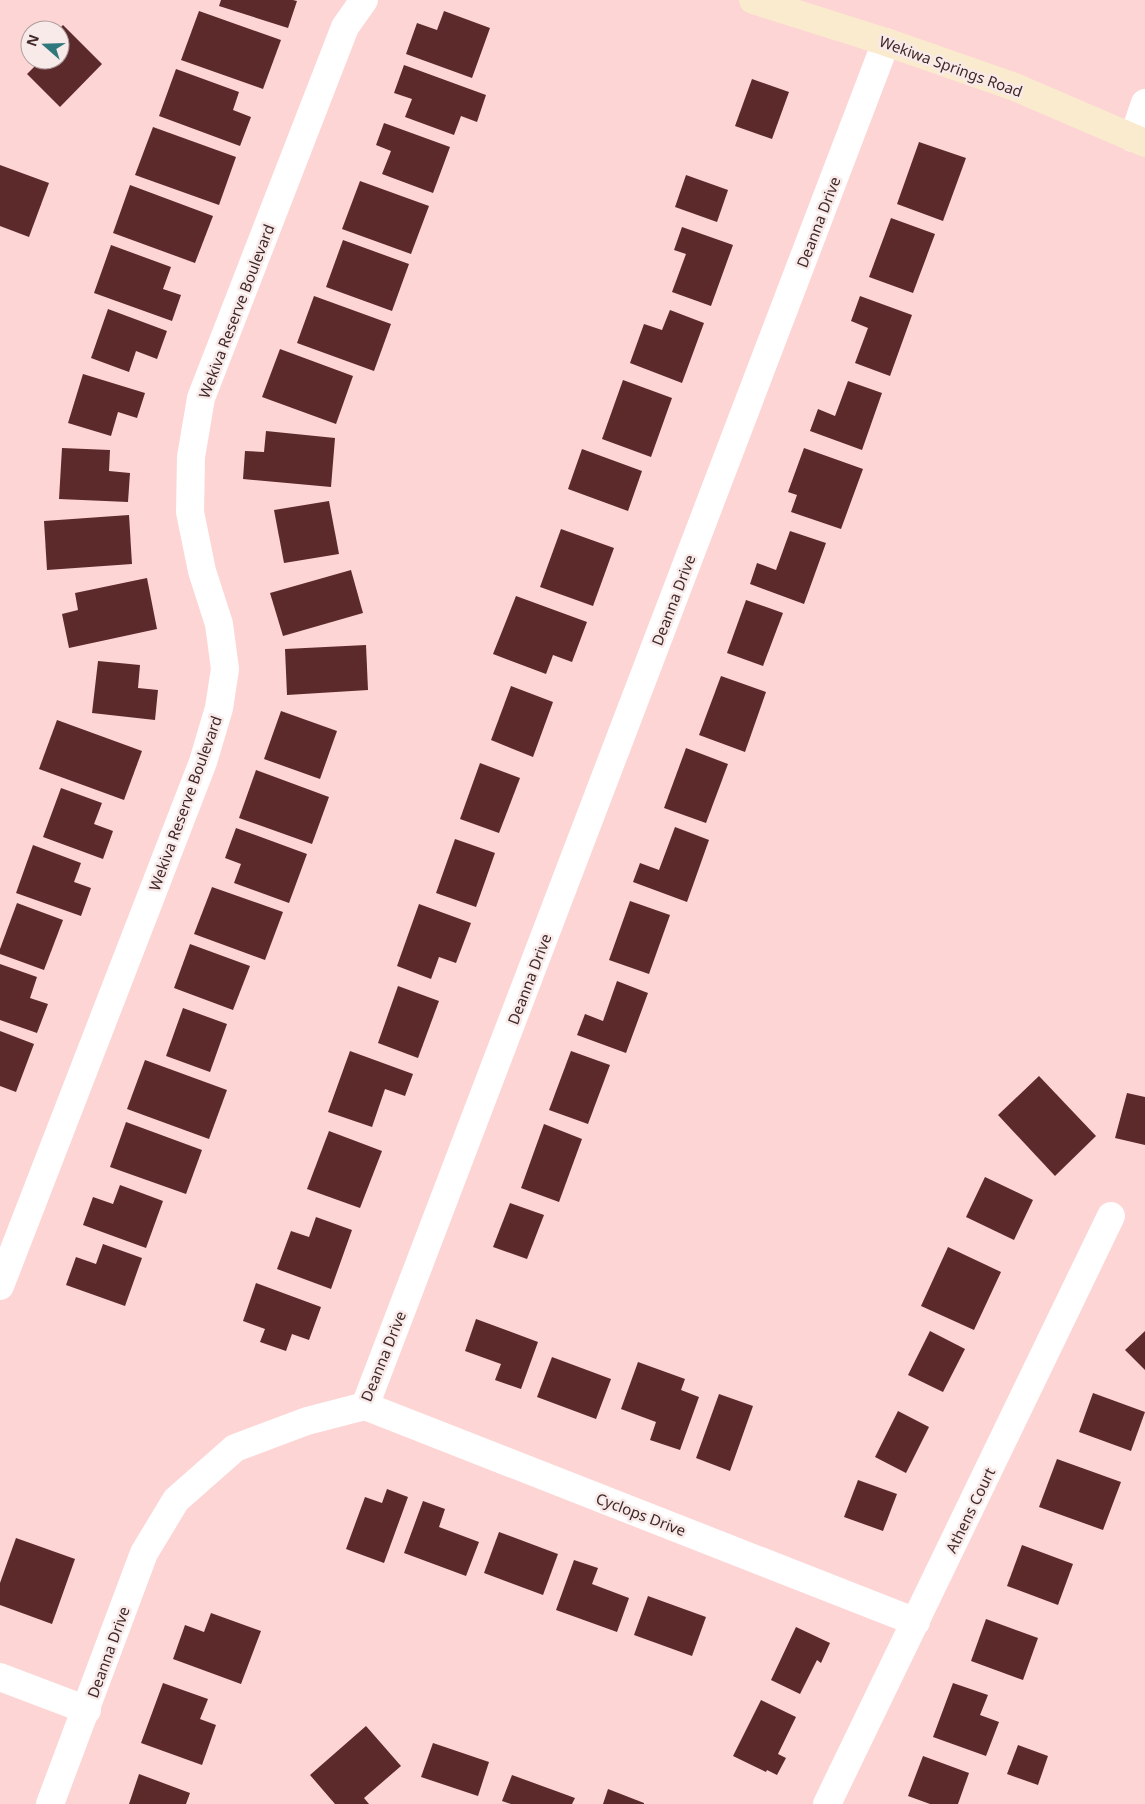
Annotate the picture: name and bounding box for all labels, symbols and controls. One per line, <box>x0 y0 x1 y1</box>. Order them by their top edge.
north arrow <box>20 20 70 70</box>
street label: Wekiwa Springs Road <box>877 31 1025 101</box>
text: N <box>21 32 43 49</box>
street label: Deanna Drive <box>792 174 844 270</box>
street label: Wekiva Reserve Boulevard <box>194 221 278 401</box>
street label: Deanna Drive <box>647 552 699 648</box>
street label: Wekiva Reserve Boulevard <box>144 713 226 893</box>
street label: Deanna Drive <box>503 931 555 1027</box>
street label: Deanna Drive <box>356 1308 410 1404</box>
street label: Athens Court <box>941 1464 1000 1556</box>
street label: Cyclops Drive <box>593 1488 689 1540</box>
street label: Deanna Drive <box>82 1604 134 1700</box>

